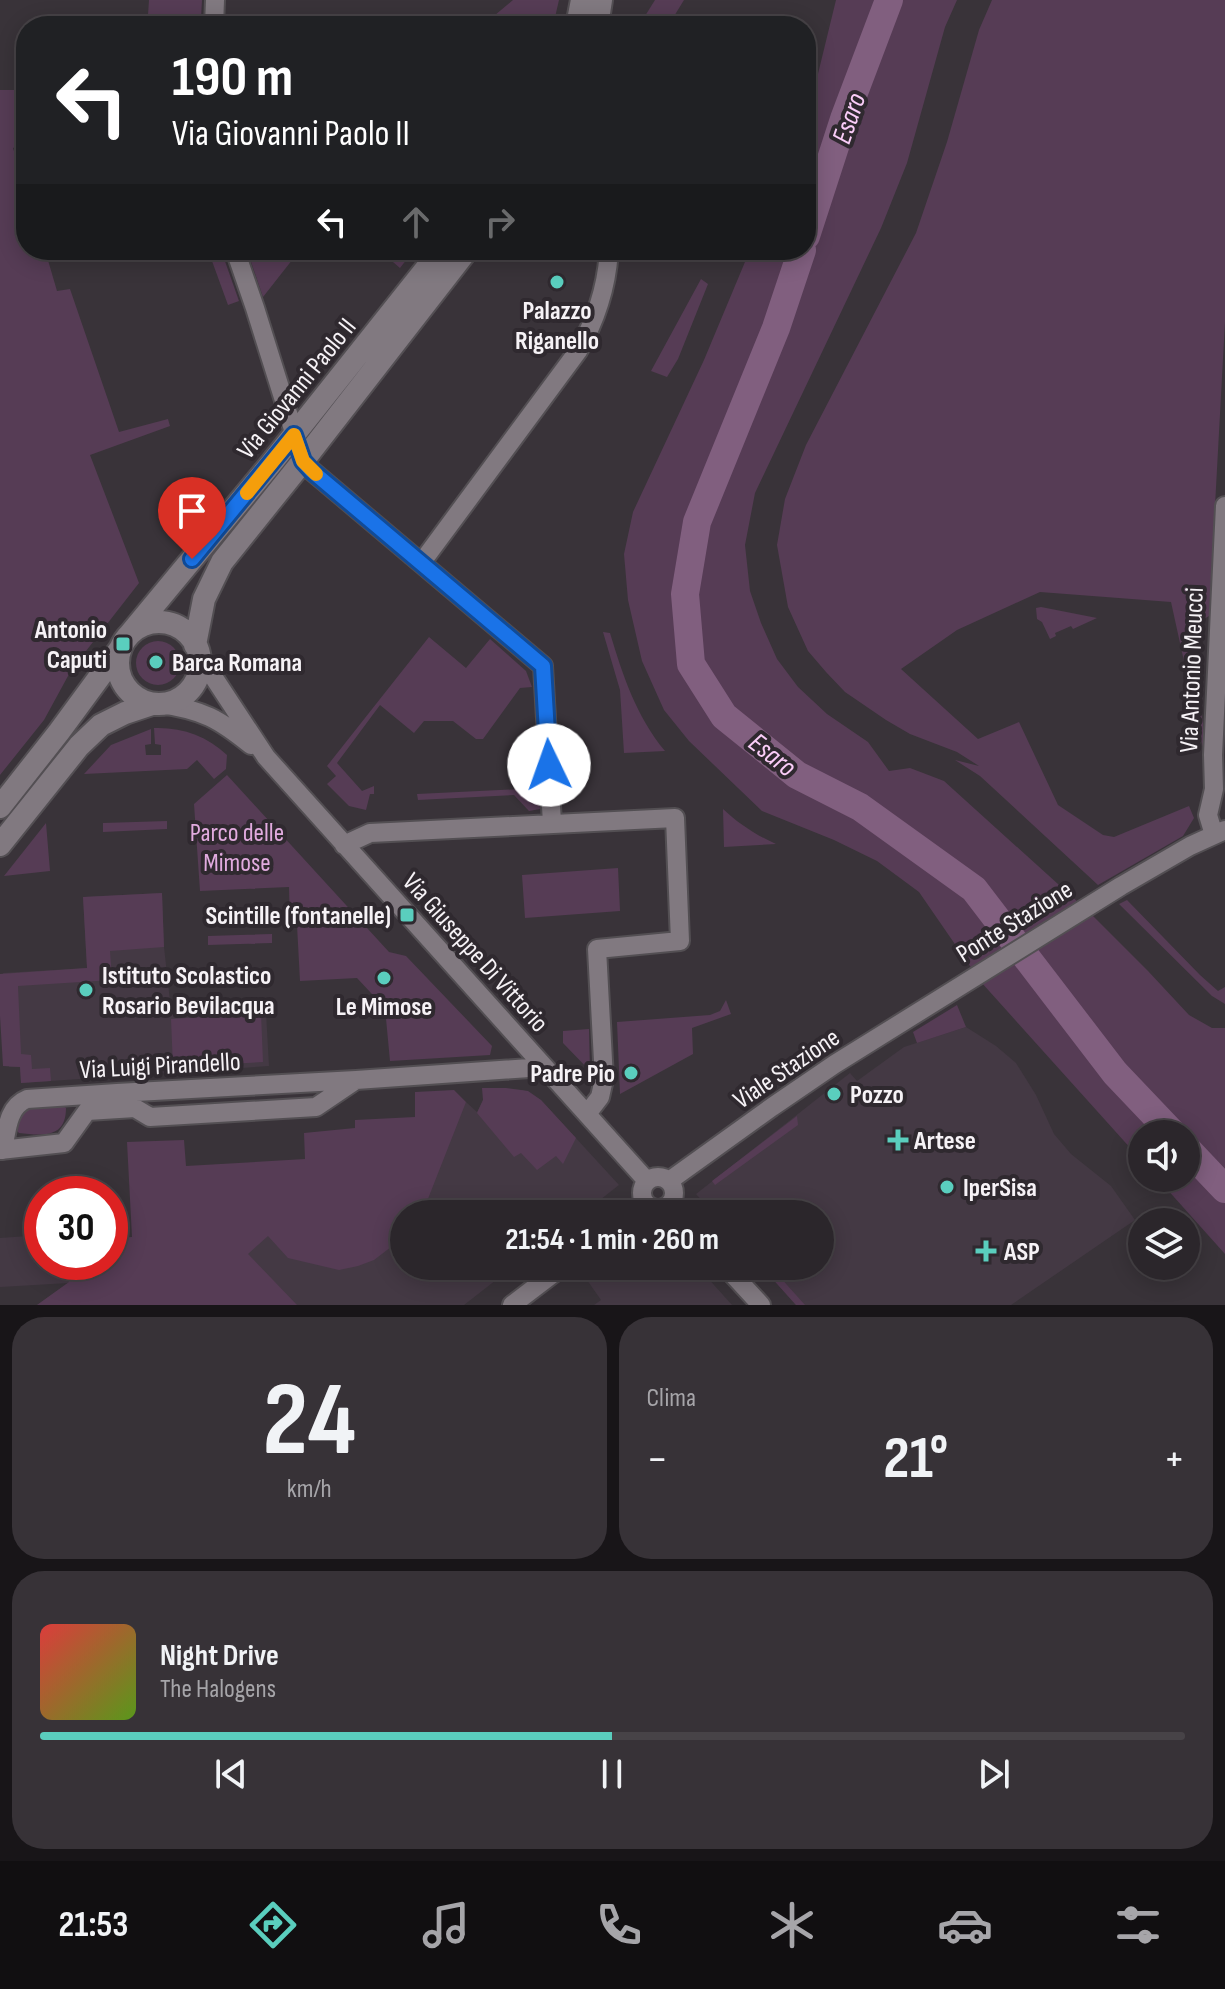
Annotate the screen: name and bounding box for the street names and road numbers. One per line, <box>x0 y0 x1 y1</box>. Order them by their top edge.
street label: Via Giovanni Paolo II <box>231 312 363 465</box>
street label: Via Antonio Meucci <box>1174 587 1211 753</box>
street label: Via Giuseppe Di Vittorio <box>395 867 554 1039</box>
street label: Ponte Stazione <box>951 874 1078 970</box>
street label: Viale Stazione <box>728 1022 846 1116</box>
street label: Via Luigi Pirandello <box>79 1047 241 1086</box>

